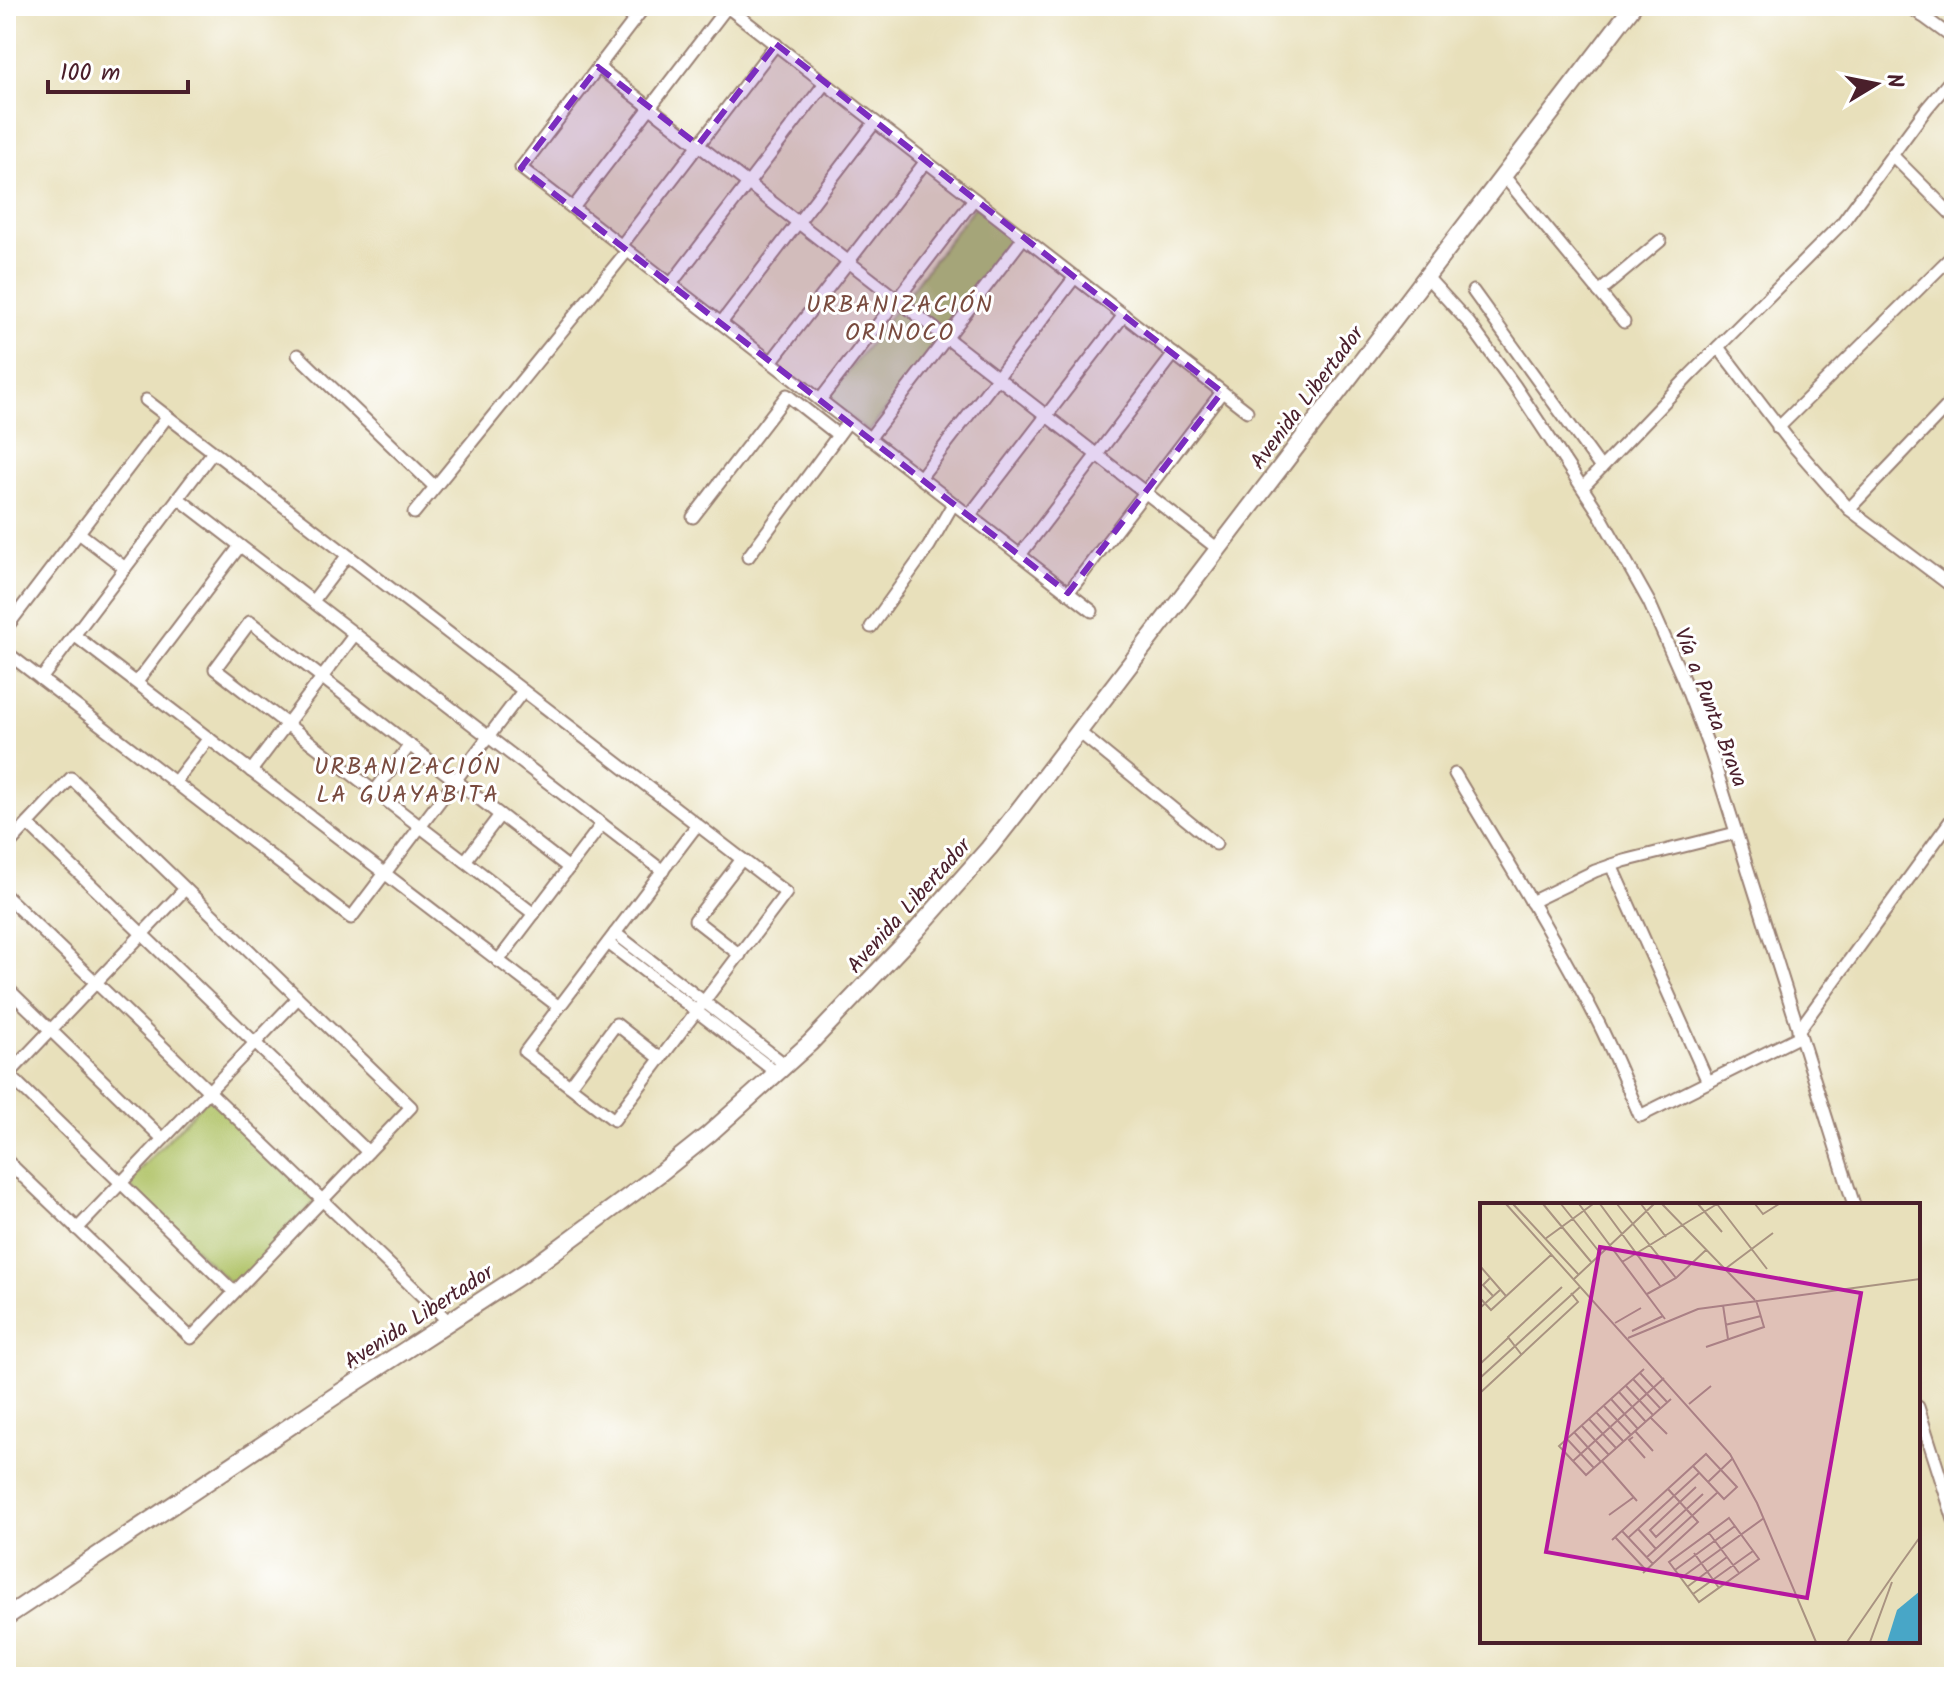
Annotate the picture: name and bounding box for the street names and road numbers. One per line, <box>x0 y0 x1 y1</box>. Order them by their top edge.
street label: Avenida Libertador <box>1242 318 1375 478</box>
street label: Vía a Punta Brava <box>1663 623 1756 793</box>
street label: Avenida Libertador <box>839 830 982 983</box>
street label: Avenida Libertador <box>337 1255 503 1380</box>

